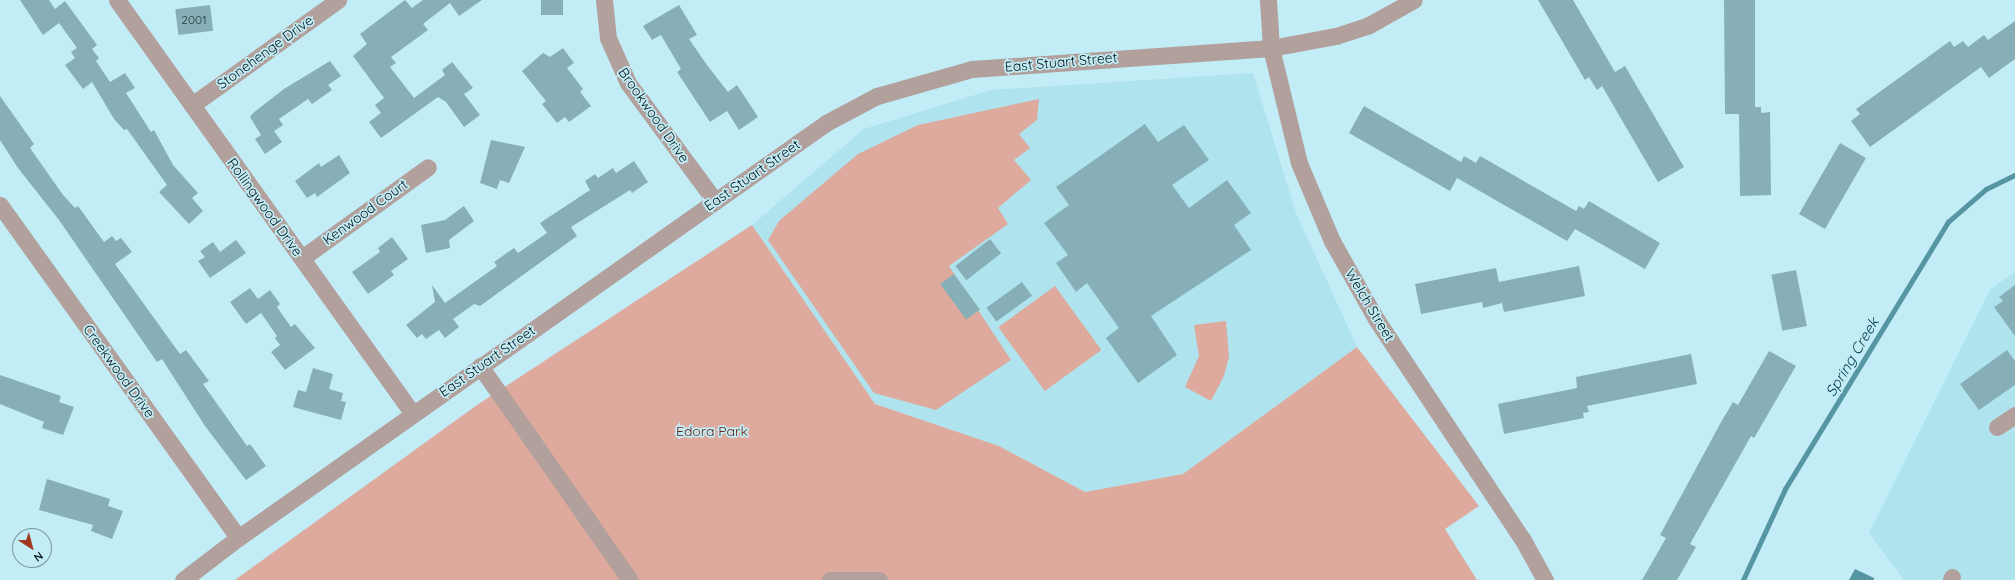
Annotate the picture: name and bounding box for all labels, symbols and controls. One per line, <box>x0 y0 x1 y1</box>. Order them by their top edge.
street label: Stonehenge Drive <box>214 11 316 93</box>
house number: 2001 <box>181 13 207 27</box>
street label: East Stuart Street <box>1004 49 1118 75</box>
street label: Brookwood Drive <box>615 64 693 166</box>
street label: East Stuart Street <box>701 136 803 214</box>
street label: Rollingwood Drive <box>224 155 306 259</box>
street label: Kenwood Court <box>319 176 411 248</box>
street label: Welch Street <box>1342 266 1398 344</box>
water label: Spring Creek <box>1821 314 1883 400</box>
street label: Creekwood Drive <box>80 321 158 421</box>
street label: East Stuart Street <box>436 322 538 400</box>
park label: Edora Park <box>676 423 748 439</box>
north arrow <box>12 528 52 568</box>
text: N <box>31 549 46 565</box>

